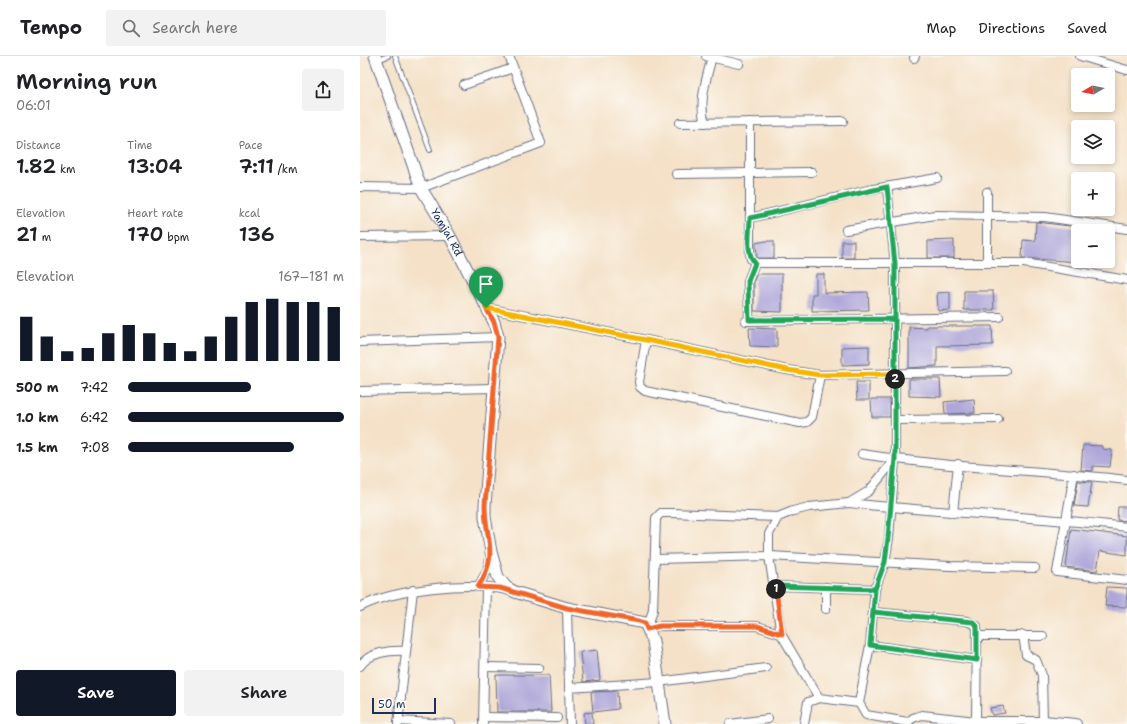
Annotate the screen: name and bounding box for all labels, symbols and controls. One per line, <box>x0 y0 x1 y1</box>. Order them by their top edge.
search box <box>106 10 386 46</box>
text: Tempo <box>20 15 82 40</box>
icon: search <box>120 17 142 39</box>
text: Search here <box>152 18 238 38</box>
text: Map <box>927 19 957 37</box>
text: Directions <box>979 19 1045 37</box>
text: Saved <box>1067 19 1107 37</box>
text: Morning run <box>16 67 157 96</box>
north arrow <box>1071 68 1115 112</box>
map controls <box>1071 68 1115 268</box>
button: share <box>302 69 344 111</box>
text: 06:01 <box>16 97 51 114</box>
button: layers <box>1071 120 1115 164</box>
text: Distance <box>16 138 61 153</box>
text: Time <box>127 138 153 153</box>
text: Pace <box>239 138 263 153</box>
text: 1.82 <box>16 153 56 179</box>
text: 13:04 <box>127 153 182 179</box>
text: 7:11 <box>239 153 274 179</box>
text: km <box>56 162 75 177</box>
text: /km <box>274 162 297 177</box>
button: + <box>1071 172 1115 216</box>
street label: Yamjal Rd <box>427 205 466 259</box>
text: Elevation <box>16 206 65 221</box>
text: Heart rate <box>127 206 183 221</box>
text: kcal <box>239 206 260 221</box>
text: 21 <box>16 221 38 247</box>
text: 170 <box>127 221 163 247</box>
text: 136 <box>239 221 275 247</box>
button: − <box>1071 224 1115 268</box>
text: m <box>38 230 51 245</box>
text: bpm <box>163 230 189 245</box>
pin <box>469 267 503 308</box>
text: Elevation <box>16 268 74 285</box>
text: 167–181 m <box>278 268 344 285</box>
icon: arrive <box>475 273 497 295</box>
pin: 2 <box>885 369 905 389</box>
text: 2 <box>891 371 899 386</box>
text: 500 m <box>16 379 59 396</box>
text: 7:42 <box>80 379 109 396</box>
text: 1.0 km <box>16 409 58 426</box>
text: 6:42 <box>80 409 109 426</box>
text: 1.5 km <box>16 439 58 456</box>
text: 7:08 <box>80 439 110 456</box>
pin: 1 <box>766 579 786 599</box>
text: 1 <box>773 581 779 596</box>
button: Save <box>16 670 176 716</box>
button: Share <box>184 670 344 716</box>
scale bar <box>372 696 436 715</box>
text: 50 m <box>378 697 406 712</box>

